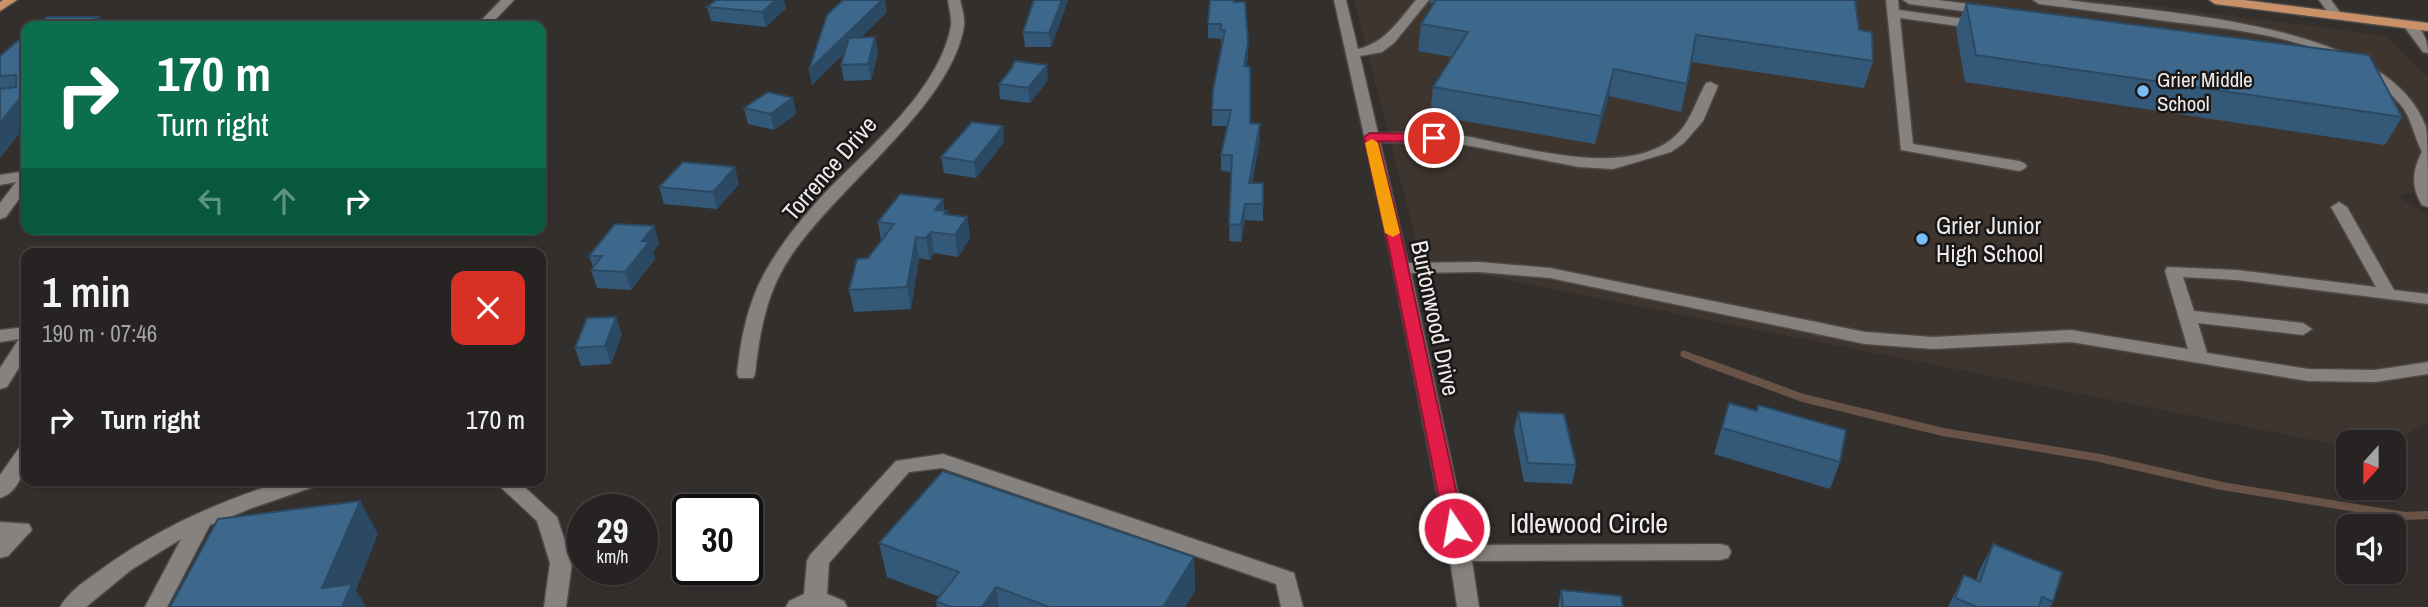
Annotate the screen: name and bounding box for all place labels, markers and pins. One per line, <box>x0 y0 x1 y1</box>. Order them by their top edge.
place label: Grier Middle School <box>2157 65 2253 118</box>
marker: Grier Middle School <box>2135 83 2151 99</box>
pin <box>1404 108 1464 168</box>
place label: Grier Junior High School <box>1936 209 2043 269</box>
marker: Grier Junior High School <box>1914 231 1930 247</box>

